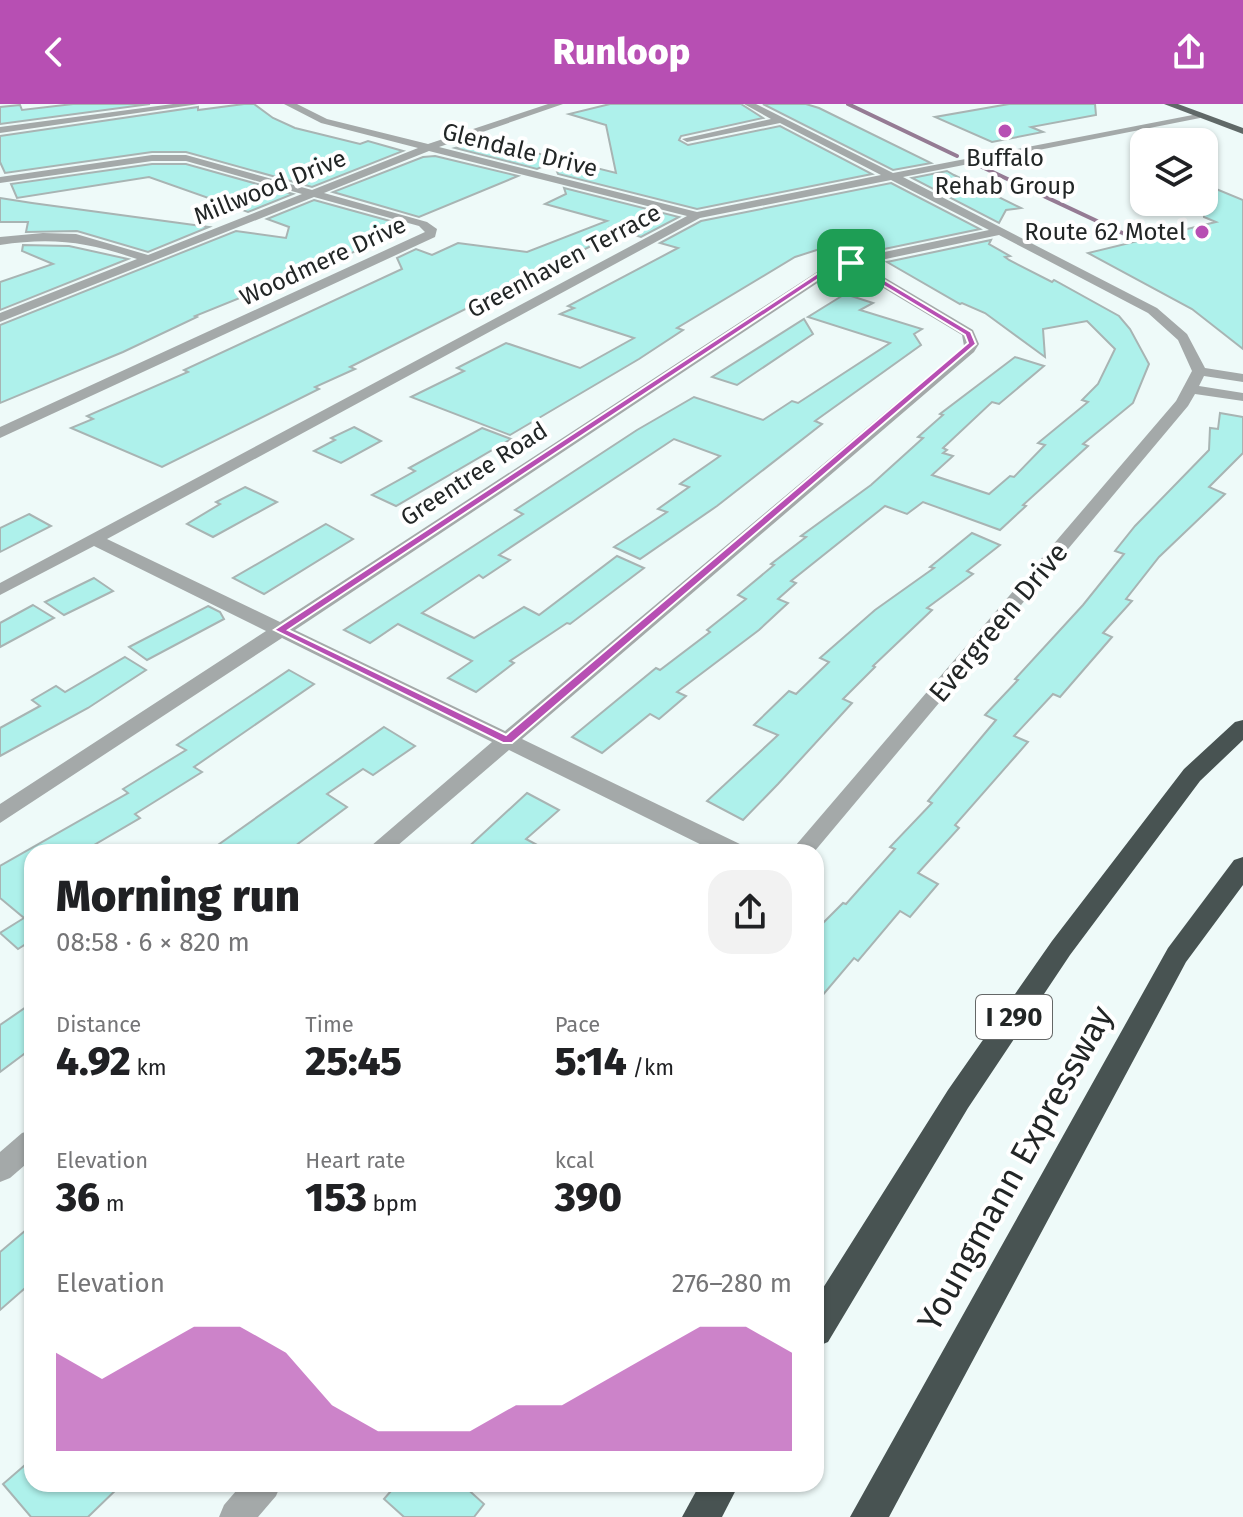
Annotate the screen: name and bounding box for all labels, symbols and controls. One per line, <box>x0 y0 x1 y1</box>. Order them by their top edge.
icon: back <box>32 30 76 74</box>
text: Runloop <box>553 30 690 74</box>
icon: share <box>1167 30 1211 74</box>
street label: Glendale Drive <box>439 117 601 183</box>
marker: Buffalo Rehab Group <box>996 122 1014 140</box>
map controls <box>1130 128 1218 216</box>
button: layers <box>1130 128 1218 216</box>
street label: Millwood Drive <box>190 144 350 230</box>
place label: Buffalo Rehab Group <box>935 144 1075 200</box>
street label: Greenhaven Terrace <box>463 198 665 324</box>
street label: Woodmere Drive <box>236 210 410 312</box>
place label: Route 62 Motel <box>1024 218 1186 246</box>
marker: Route 62 Motel <box>1193 223 1211 241</box>
pin <box>817 229 885 297</box>
icon: arrive <box>829 241 873 285</box>
street label: Greentree Road <box>396 416 552 532</box>
street label: Evergreen Drive <box>922 536 1075 709</box>
text: Morning run <box>56 870 300 923</box>
button: share <box>708 870 792 954</box>
text: 08:58 · 6 × 820 m <box>56 927 250 958</box>
road number: I 290 <box>976 995 1052 1039</box>
street label: Youngmann Expressway <box>909 998 1122 1338</box>
text: Distance <box>56 1011 141 1038</box>
text: Time <box>305 1011 354 1038</box>
text: Pace <box>555 1011 600 1038</box>
text: 4.92 <box>56 1038 131 1086</box>
text: 25:45 <box>305 1038 402 1086</box>
text: 5:14 <box>555 1038 627 1086</box>
text: km <box>131 1054 167 1081</box>
text: /km <box>627 1054 674 1081</box>
text: Elevation <box>56 1147 148 1174</box>
text: Heart rate <box>305 1147 406 1174</box>
text: kcal <box>555 1147 594 1174</box>
text: 36 <box>56 1174 100 1222</box>
text: 153 <box>305 1174 367 1222</box>
text: 390 <box>555 1174 622 1222</box>
text: m <box>100 1190 125 1217</box>
text: bpm <box>367 1190 418 1217</box>
text: Elevation <box>56 1268 165 1299</box>
text: 276–280 m <box>672 1268 792 1299</box>

